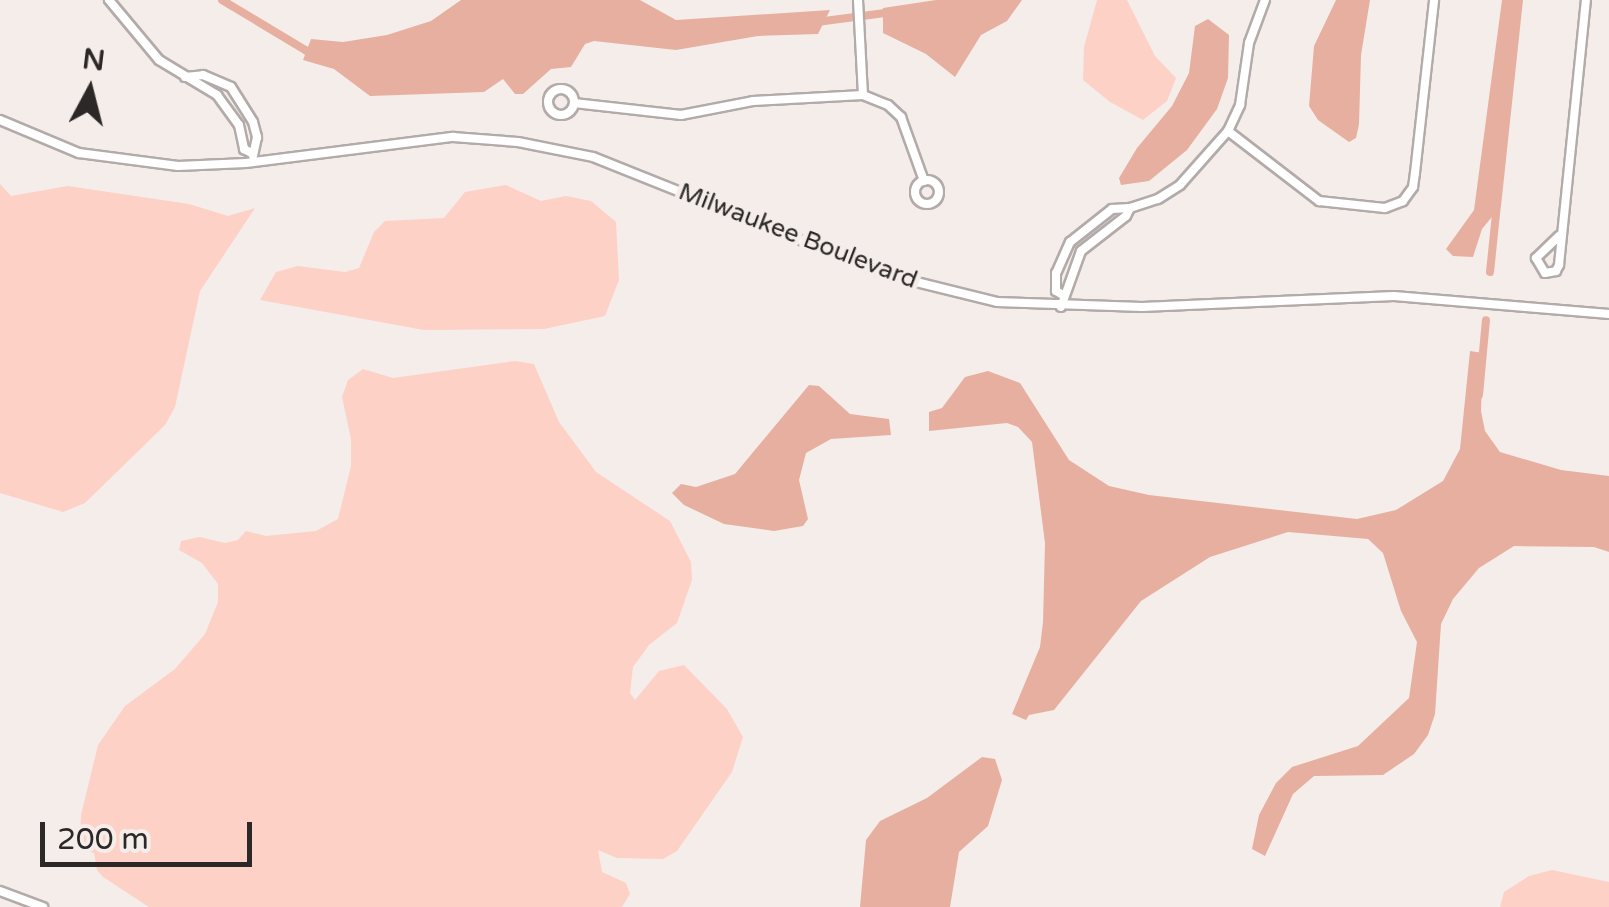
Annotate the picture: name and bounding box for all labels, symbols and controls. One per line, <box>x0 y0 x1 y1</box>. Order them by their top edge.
north arrow <box>40 40 140 140</box>
text: N <box>80 42 107 78</box>
street label: Milwaukee Boulevard <box>674 177 922 295</box>
scale bar <box>45 802 258 864</box>
text: 200 m <box>57 821 149 858</box>

